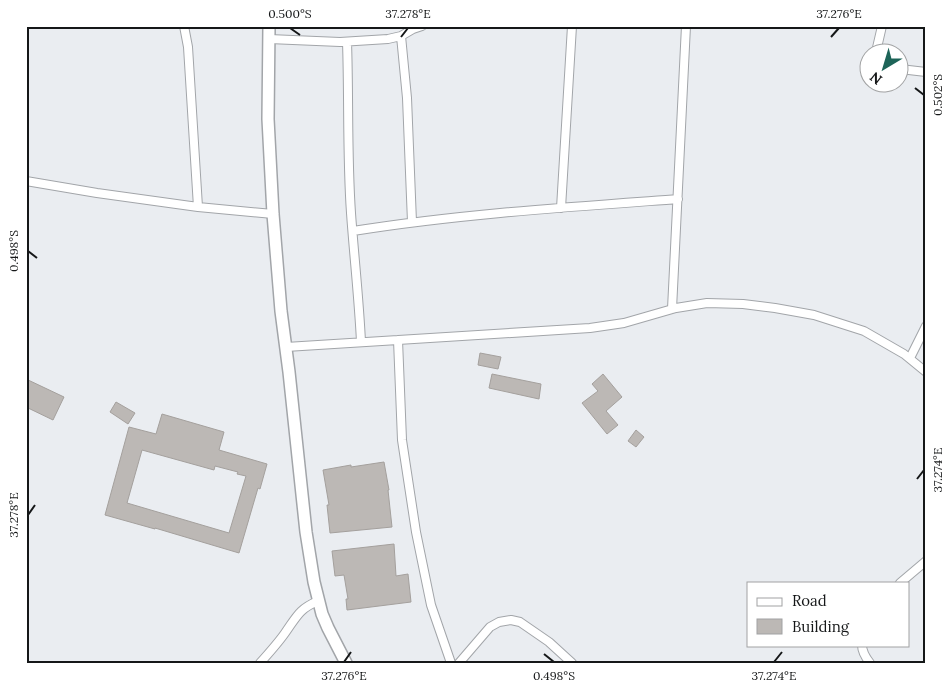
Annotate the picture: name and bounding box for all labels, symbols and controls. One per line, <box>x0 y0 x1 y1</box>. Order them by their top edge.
text: 0.500°S <box>268 6 312 21</box>
text: 37.278°E <box>385 6 431 21</box>
text: 37.276°E <box>816 6 862 21</box>
north arrow <box>860 42 910 92</box>
text: N <box>866 68 886 89</box>
text: 0.502°S <box>930 74 945 116</box>
text: 0.498°S <box>6 230 21 272</box>
text: 37.274°E <box>930 448 945 492</box>
text: 37.278°E <box>6 492 21 538</box>
legend <box>747 582 910 646</box>
text: Road <box>792 591 827 610</box>
text: Building <box>792 617 850 636</box>
text: 37.276°E <box>321 668 367 683</box>
text: 0.498°S <box>533 668 575 683</box>
text: 37.274°E <box>752 668 796 683</box>

